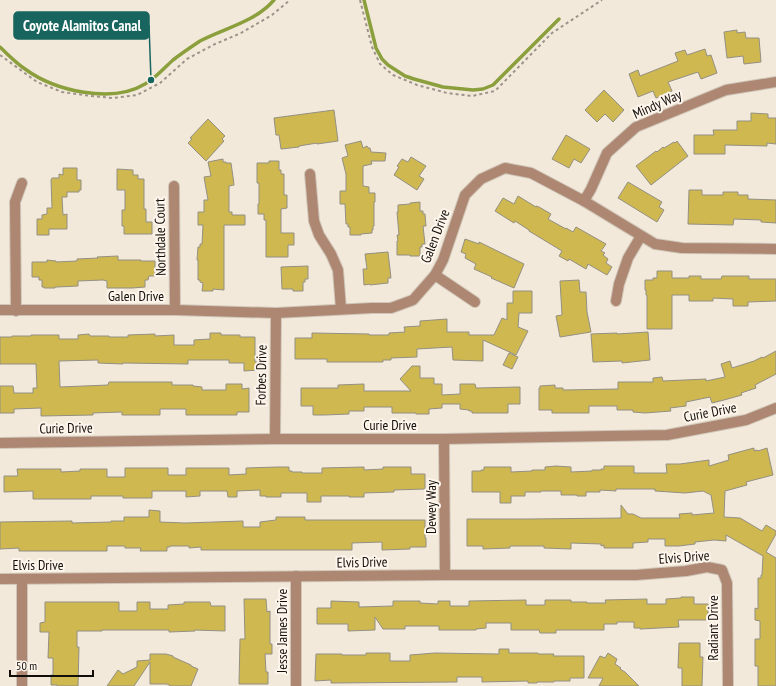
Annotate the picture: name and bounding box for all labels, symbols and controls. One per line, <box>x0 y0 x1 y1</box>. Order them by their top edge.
callout: Coyote Alamitos Canal <box>14 12 149 39</box>
text: Coyote Alamitos Canal <box>23 16 141 35</box>
street label: Mindy Way <box>630 85 685 123</box>
street label: Northdale Court <box>150 198 170 276</box>
street label: Galen Drive <box>417 206 454 265</box>
street label: Galen Drive <box>108 287 164 305</box>
street label: Forbes Drive <box>251 344 271 405</box>
street label: Curie Drive <box>682 398 738 426</box>
street label: Curie Drive <box>363 416 417 434</box>
street label: Curie Drive <box>39 419 93 437</box>
street label: Dewey Way <box>422 479 440 534</box>
street label: Elvis Drive <box>658 546 710 568</box>
street label: Elvis Drive <box>336 553 388 571</box>
street label: Elvis Drive <box>13 556 64 574</box>
street label: Jesse James Drive <box>273 589 291 674</box>
street label: Radiant Drive <box>704 595 722 661</box>
scale bar <box>10 652 93 678</box>
text: 50 m <box>16 658 37 673</box>

